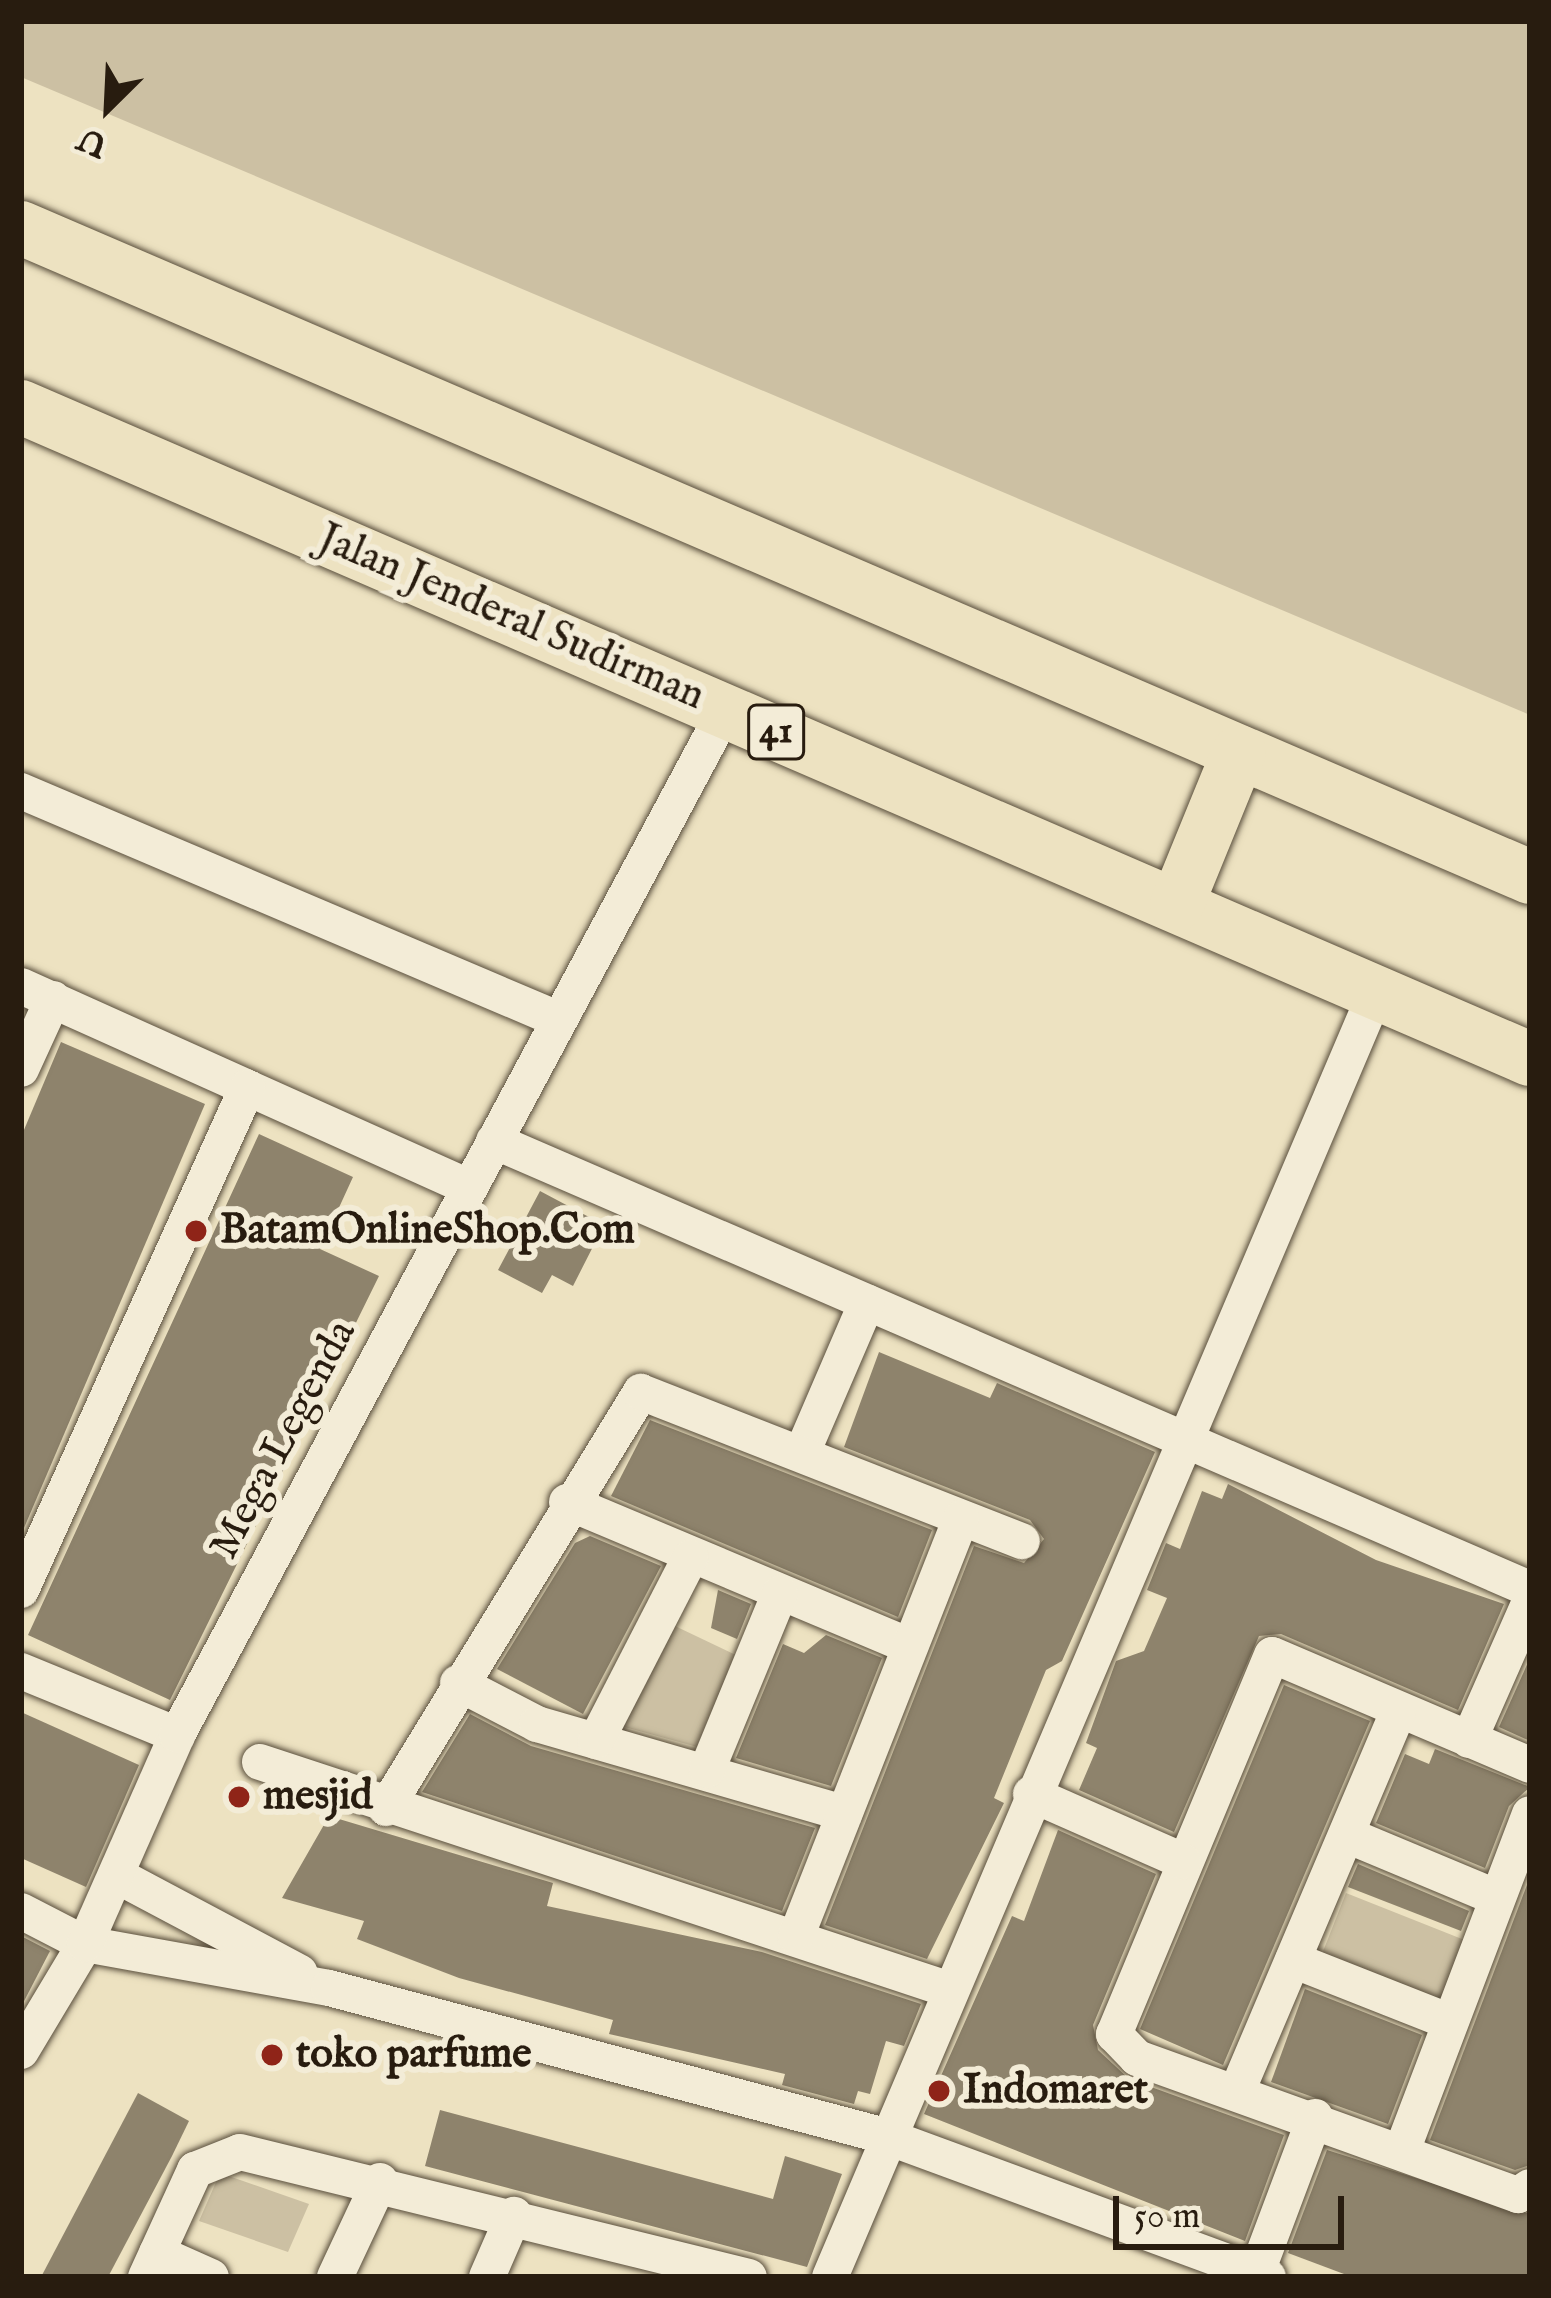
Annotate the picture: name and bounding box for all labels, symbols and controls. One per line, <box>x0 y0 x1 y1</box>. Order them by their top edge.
north arrow <box>48 48 168 168</box>
text: U <box>72 116 115 166</box>
street label: Jalan Jenderal Sudirman <box>310 514 712 722</box>
road number: 41 <box>746 699 806 765</box>
place label: BatamOnlineShop.Com <box>220 1206 635 1256</box>
marker: BatamOnlineShop.Com <box>183 1218 209 1244</box>
street label: Mega Legenda <box>200 1312 368 1568</box>
place label: mesjid <box>263 1772 373 1822</box>
marker: mesjid <box>226 1784 252 1810</box>
place label: toko parfume <box>296 2030 532 2080</box>
marker: toko parfume <box>259 2042 285 2068</box>
place label: Indomaret <box>963 2066 1148 2116</box>
marker: Indomaret <box>926 2078 952 2104</box>
scale bar <box>1119 2172 1350 2246</box>
text: 50 m <box>1134 2194 1200 2240</box>

